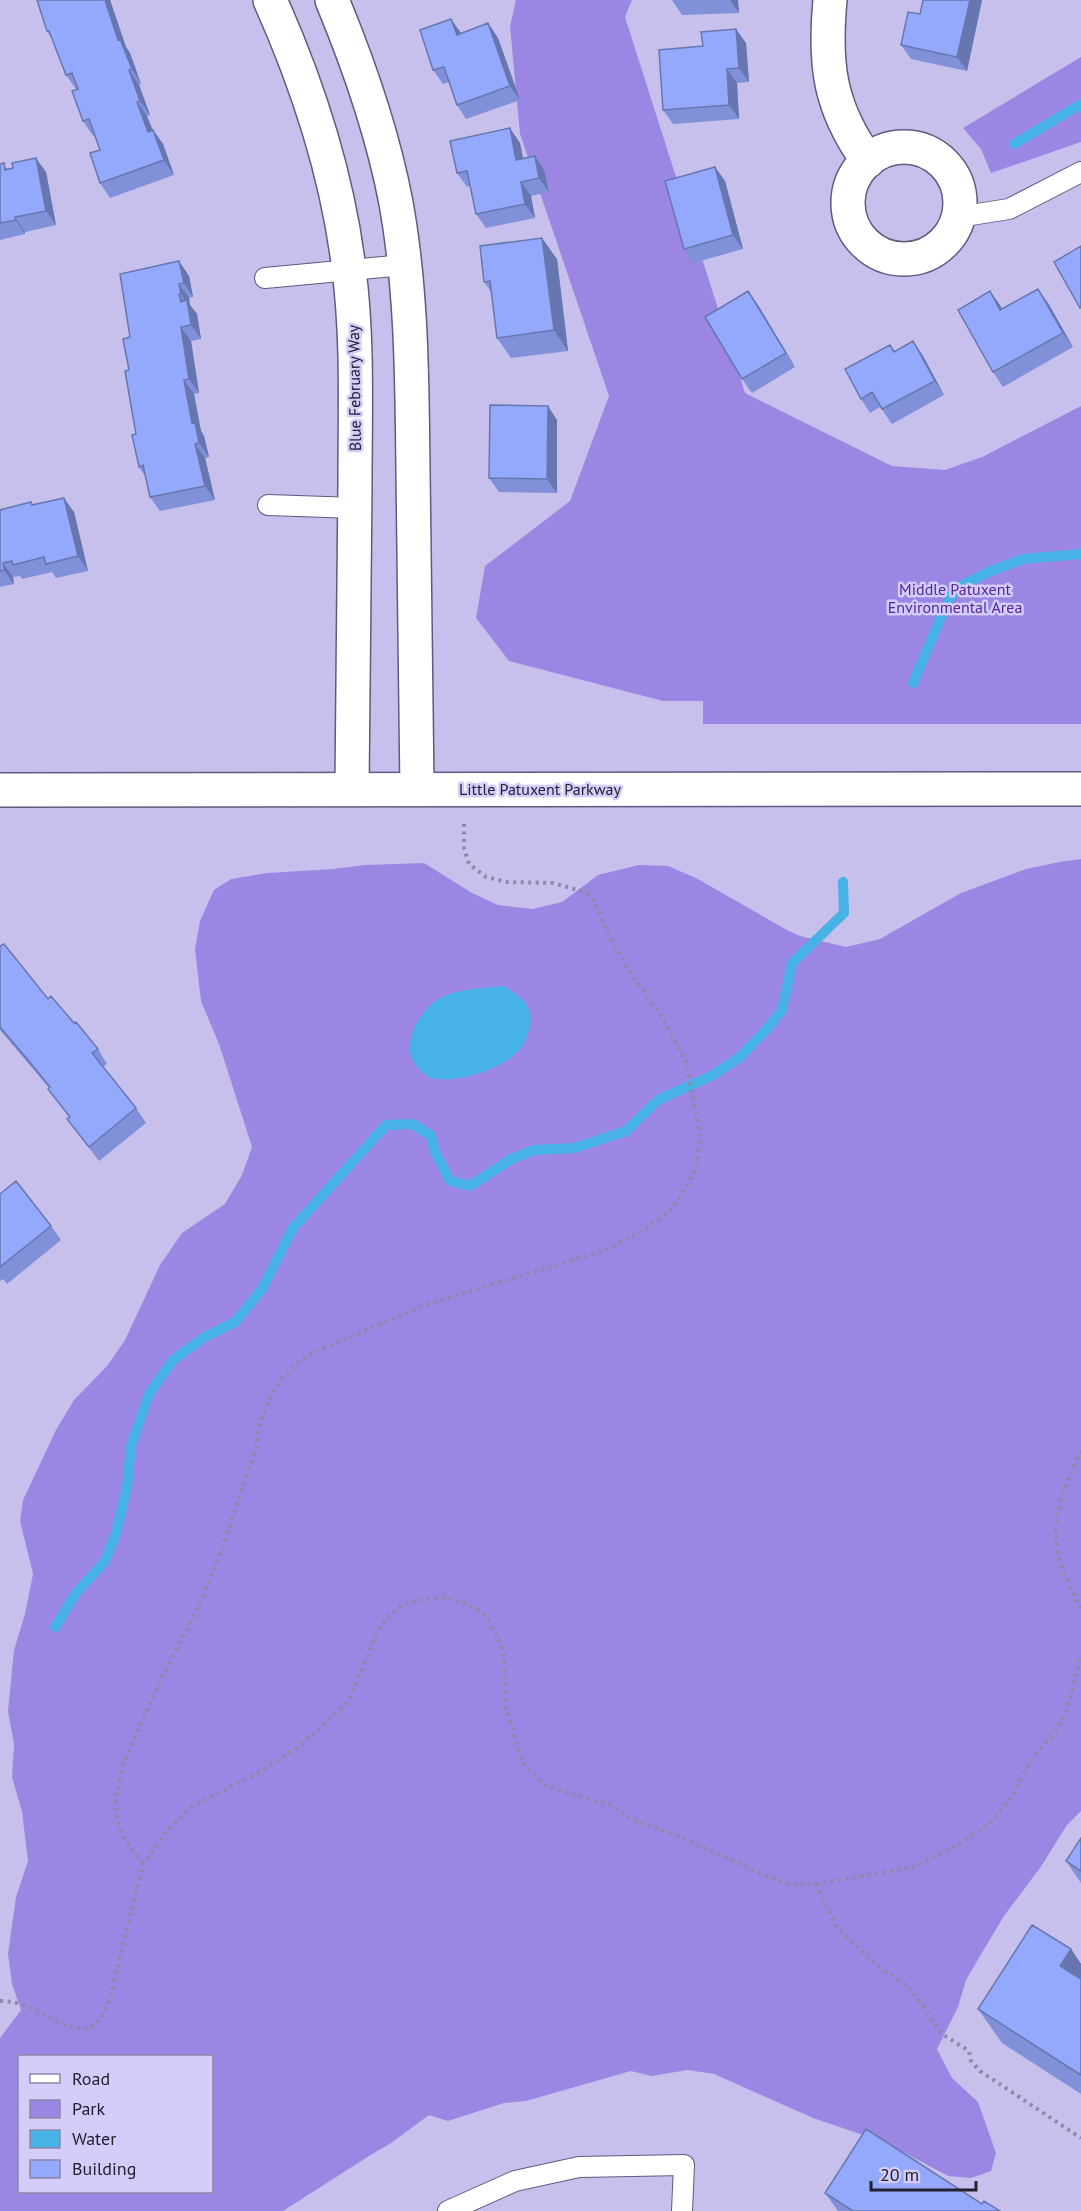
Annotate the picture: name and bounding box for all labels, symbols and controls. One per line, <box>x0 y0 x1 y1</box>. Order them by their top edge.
street label: Blue February Way <box>343 324 365 451</box>
park label: Middle Patuxent Environmental Area <box>888 579 1022 617</box>
street label: Little Patuxent Parkway <box>459 779 621 799</box>
legend <box>18 2055 213 2193</box>
text: Road <box>72 2067 110 2090</box>
text: Park <box>72 2097 105 2120</box>
text: Water <box>72 2127 116 2150</box>
scale bar <box>871 2154 976 2192</box>
text: Building <box>72 2157 136 2180</box>
text: 20 m <box>880 2163 919 2186</box>

